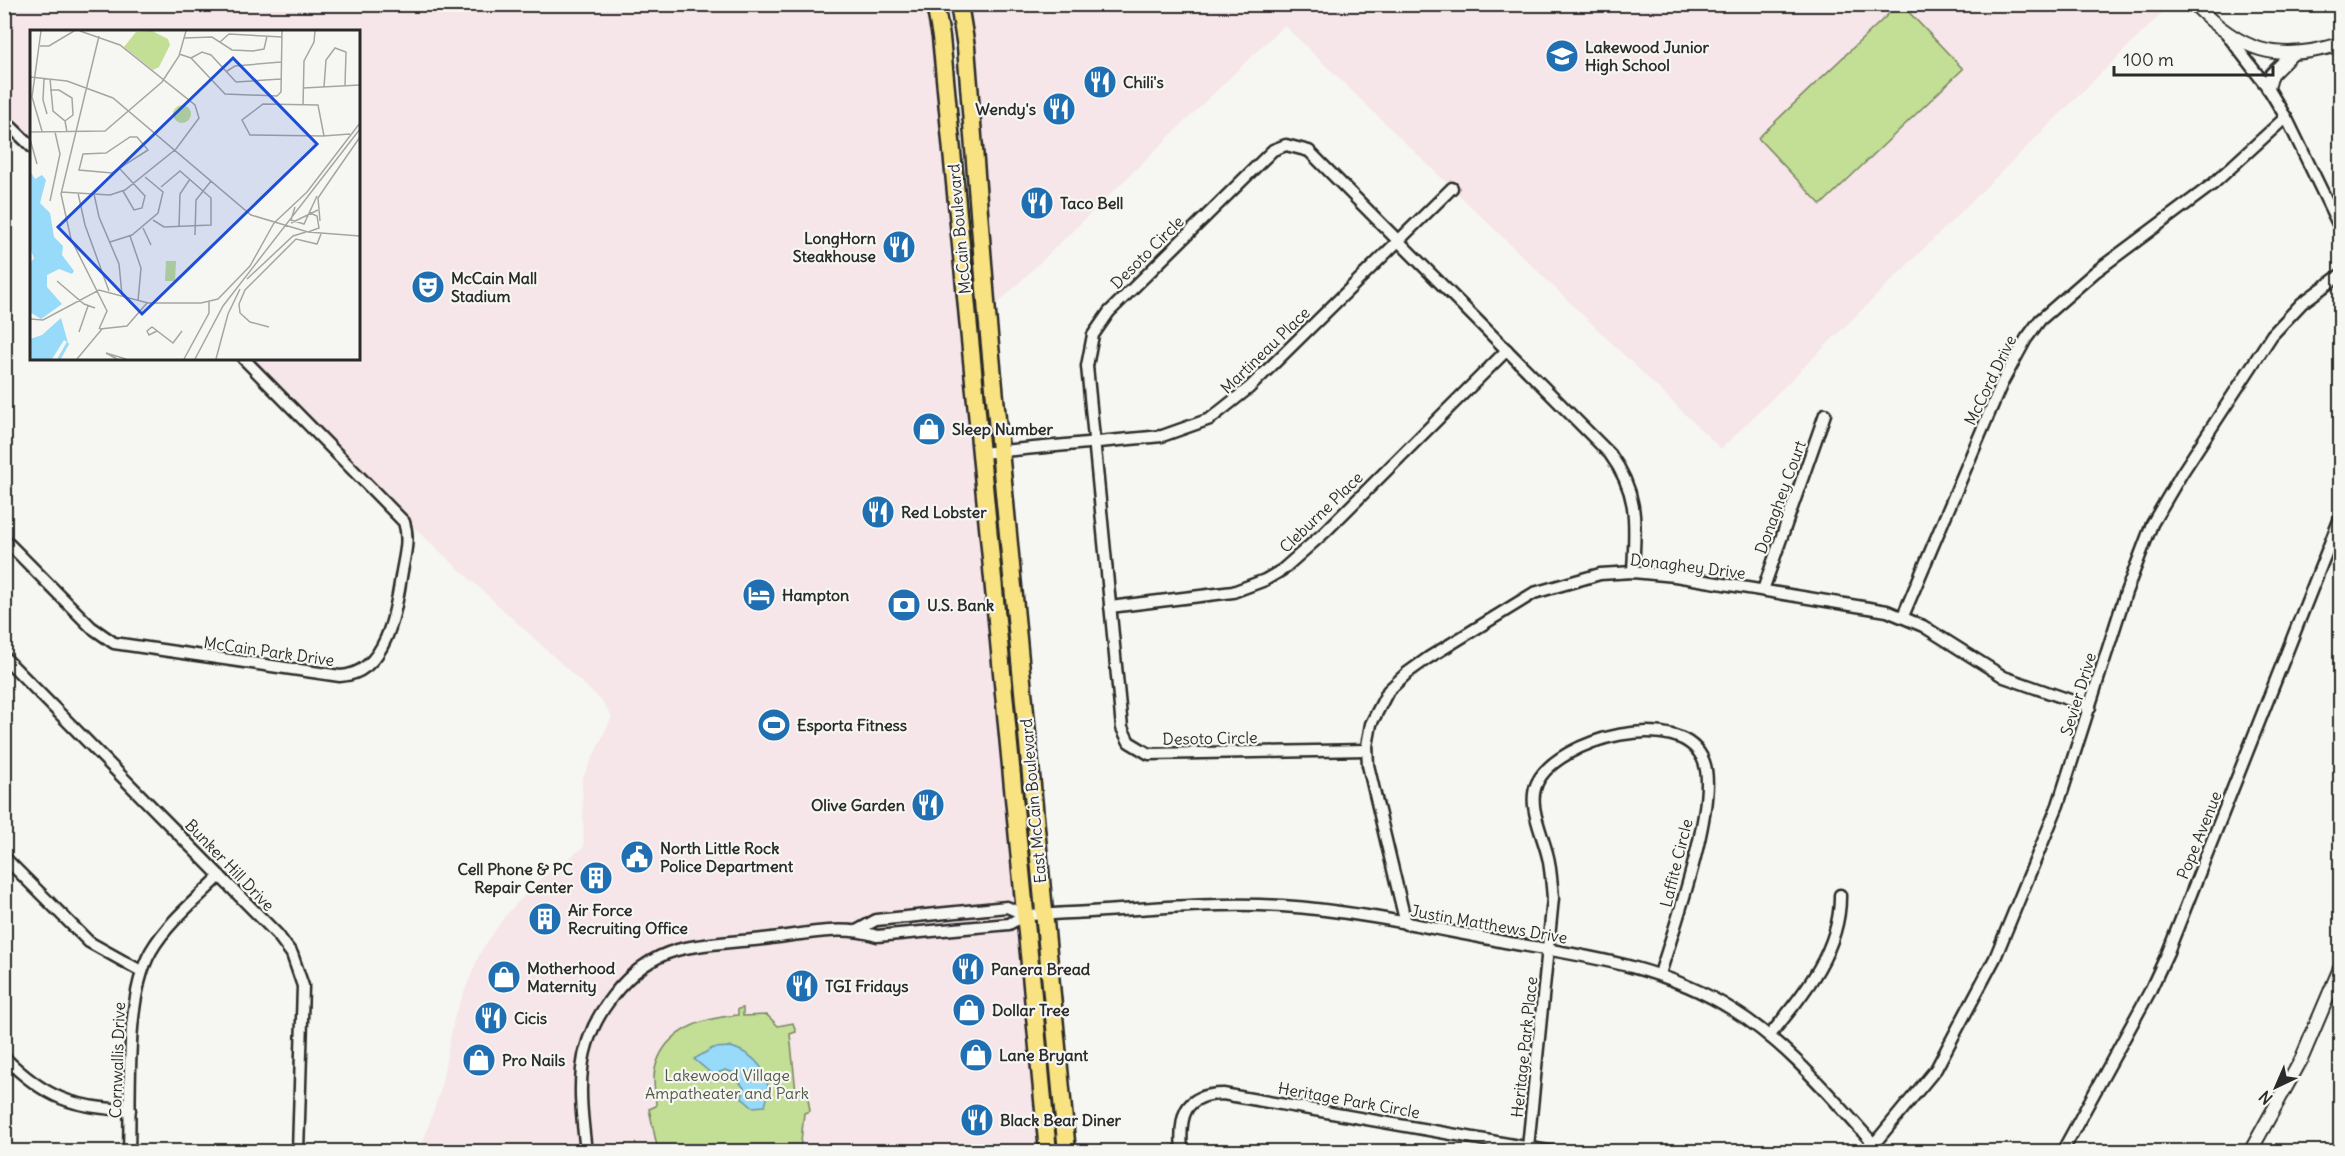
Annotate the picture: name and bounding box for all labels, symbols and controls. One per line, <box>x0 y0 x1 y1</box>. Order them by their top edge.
inset map <box>30 30 360 360</box>
place label: Lakewood Junior High School <box>1585 37 1709 76</box>
school or university icon: Lakewood Junior High School <box>1544 38 1580 74</box>
scale bar <box>2114 39 2273 77</box>
text: 100 m <box>2123 48 2174 71</box>
restaurant icon: Chili's <box>1082 64 1118 100</box>
place label: Chili's <box>1123 72 1164 92</box>
restaurant icon: Wendy's <box>1041 91 1077 127</box>
place label: Wendy's <box>975 99 1036 120</box>
street label: McCain Boulevard <box>943 163 975 295</box>
restaurant icon: Taco Bell <box>1019 185 1055 221</box>
place label: Taco Bell <box>1060 193 1123 213</box>
street label: Desoto Circle <box>1106 211 1188 293</box>
place label: LongHorn Steakhouse <box>793 228 876 266</box>
restaurant icon: LongHorn Steakhouse <box>881 229 917 265</box>
place label: McCain Mall Stadium <box>451 268 537 306</box>
theatre icon: McCain Mall Stadium <box>410 269 446 305</box>
street label: Martineau Place <box>1216 302 1314 398</box>
street label: McCord Drive <box>1960 332 2020 428</box>
shop icon: Sleep Number <box>911 411 947 447</box>
place label: Sleep Number <box>952 419 1053 440</box>
street label: Donaghey Court <box>1750 437 1810 556</box>
street label: Cleburne Place <box>1275 467 1367 557</box>
restaurant icon: Red Lobster <box>860 494 896 530</box>
place label: Red Lobster <box>901 502 987 522</box>
street label: Donaghey Drive <box>1629 549 1747 583</box>
hotel icon: Hampton <box>741 577 777 613</box>
place label: Hampton <box>782 585 849 606</box>
bank icon: U.S. Bank <box>886 587 922 623</box>
place label: U.S. Bank <box>927 595 994 615</box>
street label: McCain Park Drive <box>202 632 336 670</box>
street label: Sevier Drive <box>2056 650 2100 738</box>
sports icon: Esporta Fitness <box>756 707 792 743</box>
place label: Esporta Fitness <box>797 715 907 736</box>
street label: East McCain Boulevard <box>1016 718 1050 884</box>
street label: Desoto Circle <box>1162 727 1258 749</box>
restaurant icon: Olive Garden <box>910 787 946 823</box>
street label: Pope Avenue <box>2172 788 2226 882</box>
place label: Olive Garden <box>811 795 905 815</box>
street label: Bunker Hill Drive <box>181 815 279 915</box>
street label: Laffite Circle <box>1655 817 1697 909</box>
place label: North Little Rock Police Department <box>660 838 794 877</box>
public building icon: North Little Rock Police Department <box>619 839 655 875</box>
place label: Cell Phone & PC Repair Center <box>458 859 573 898</box>
building icon: Cell Phone & PC Repair Center <box>578 860 614 896</box>
place label: Air Force Recruiting Office <box>568 900 688 939</box>
street label: Justin Matthews Drive <box>1409 900 1569 948</box>
building icon: Air Force Recruiting Office <box>527 901 563 937</box>
restaurant icon: Panera Bread <box>950 951 986 987</box>
place label: Motherhood Maternity <box>527 958 616 997</box>
shop icon: Motherhood Maternity <box>486 959 522 995</box>
place label: Panera Bread <box>991 959 1091 979</box>
restaurant icon: TGI Fridays <box>784 968 820 1004</box>
place label: TGI Fridays <box>825 976 909 997</box>
street label: Heritage Park Place <box>1507 976 1541 1118</box>
shop icon: Dollar Tree <box>951 992 987 1028</box>
restaurant icon: Cicis <box>473 1000 509 1036</box>
place label: Dollar Tree <box>992 1000 1070 1020</box>
street label: Cornwallis Drive <box>105 1001 129 1119</box>
place label: Cicis <box>514 1008 547 1028</box>
shop icon: Lane Bryant <box>958 1037 994 1073</box>
shop icon: Pro Nails <box>461 1042 497 1078</box>
place label: Lane Bryant <box>999 1045 1089 1066</box>
place label: Pro Nails <box>502 1050 565 1070</box>
north arrow <box>2246 1057 2306 1117</box>
park label: Lakewood Village Ampatheater and Park <box>645 1065 809 1103</box>
street label: Heritage Park Circle <box>1277 1078 1421 1122</box>
text: N <box>2255 1087 2277 1109</box>
restaurant icon: Black Bear Diner <box>959 1102 995 1138</box>
place label: Black Bear Diner <box>1000 1110 1122 1130</box>

